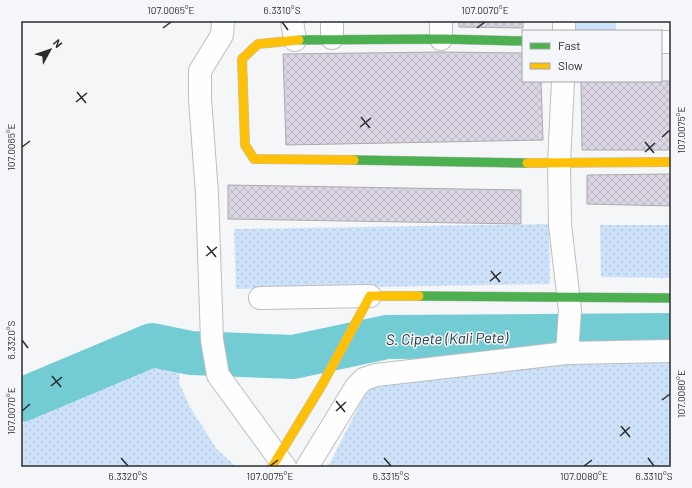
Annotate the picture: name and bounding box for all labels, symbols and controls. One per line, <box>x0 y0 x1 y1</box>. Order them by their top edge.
text: 107.0065°E <box>147 4 195 16</box>
text: 6.3310°S <box>264 4 301 16</box>
text: 107.0070°E <box>461 4 509 16</box>
north arrow <box>30 30 70 70</box>
legend <box>522 30 662 82</box>
text: N <box>51 36 65 50</box>
text: Fast <box>558 38 581 52</box>
text: Slow <box>558 58 583 72</box>
text: 107.0075°E <box>675 107 687 153</box>
text: 107.0065°E <box>5 123 17 171</box>
text: 6.3320°S <box>5 320 17 359</box>
water label: S. Cipete (Kali Pete) <box>386 328 509 348</box>
text: 107.0080°E <box>675 370 687 418</box>
text: 107.0070°E <box>5 387 17 435</box>
text: 6.3320°S <box>109 470 148 482</box>
text: 107.0075°E <box>247 470 293 482</box>
text: 6.3315°S <box>373 470 409 482</box>
text: 107.0080°E <box>560 470 608 482</box>
text: 6.3310°S <box>636 470 673 482</box>

